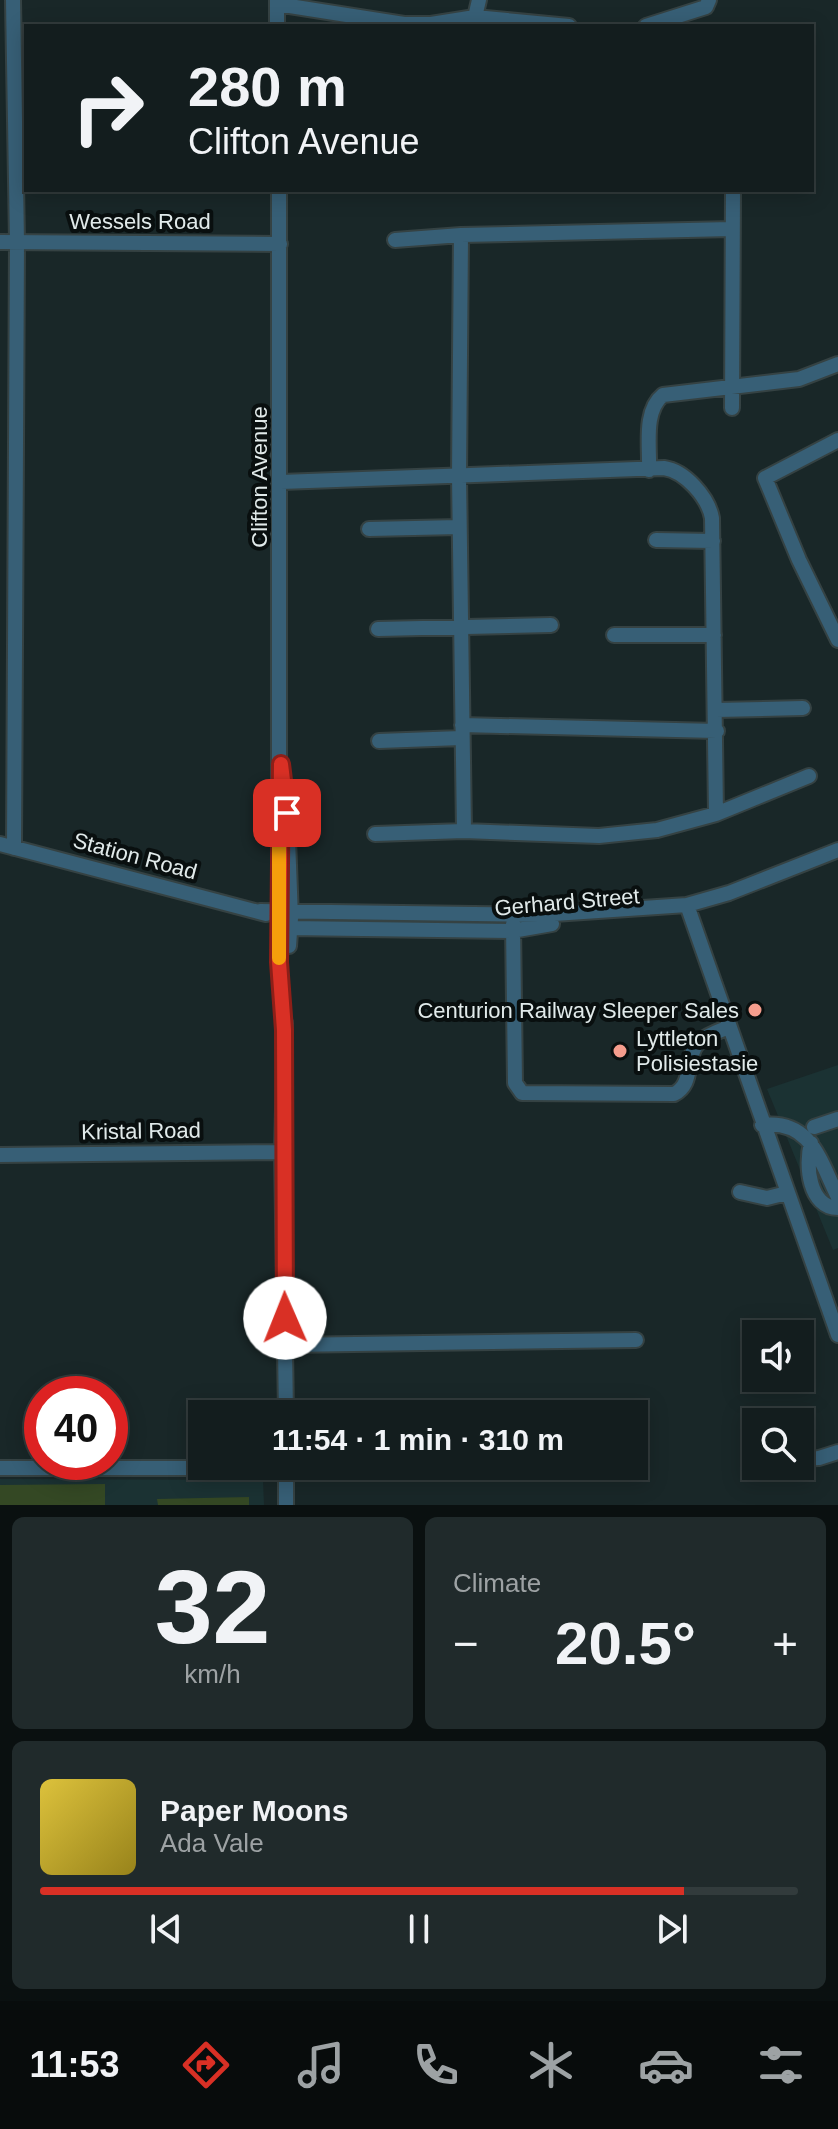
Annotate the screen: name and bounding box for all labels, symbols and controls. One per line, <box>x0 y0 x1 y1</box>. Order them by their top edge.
text: 280 m <box>188 55 347 118</box>
icon: right <box>56 56 160 160</box>
text: Clifton Avenue <box>188 121 420 162</box>
street label: Wessels Road <box>69 209 211 234</box>
street label: Clifton Avenue <box>247 406 272 548</box>
pin <box>253 779 321 847</box>
icon: arrive <box>265 791 309 835</box>
street label: Station Road <box>70 827 200 885</box>
street label: Gerhard Street <box>493 883 641 921</box>
place label: Centurion Railway Sleeper Sales <box>417 998 739 1023</box>
marker: Centurion Railway Sleeper Sales <box>746 1001 764 1019</box>
place label: Lyttleton Polisiestasie <box>636 1026 758 1076</box>
marker: Lyttleton Polisiestasie <box>611 1042 629 1060</box>
street label: Kristal Road <box>81 1117 201 1145</box>
position arrow <box>243 1276 327 1360</box>
map controls <box>742 1320 814 1480</box>
button: sound <box>742 1320 814 1392</box>
speed limit sign: 40 <box>24 1376 128 1480</box>
button: search <box>742 1408 814 1480</box>
text: 11:54 · 1 min · 310 m <box>272 1423 564 1456</box>
text: 32 <box>155 1549 270 1665</box>
text: Climate <box>453 1568 541 1598</box>
text: 20.5° <box>555 1610 696 1677</box>
text: − <box>453 1619 479 1668</box>
text: + <box>772 1619 798 1668</box>
text: km/h <box>184 1659 241 1689</box>
text: Paper Moons <box>160 1794 348 1827</box>
text: Ada Vale <box>160 1828 264 1858</box>
icon: previous <box>144 1907 188 1951</box>
icon: pause <box>397 1907 441 1951</box>
icon: next <box>650 1907 694 1951</box>
icon: directions <box>178 2037 234 2093</box>
icon: music <box>293 2037 349 2093</box>
icon: phone <box>408 2037 464 2093</box>
icon: climate <box>523 2037 579 2093</box>
icon: car <box>638 2037 694 2093</box>
icon: filters <box>753 2037 809 2093</box>
text: 11:53 <box>29 2044 120 2085</box>

